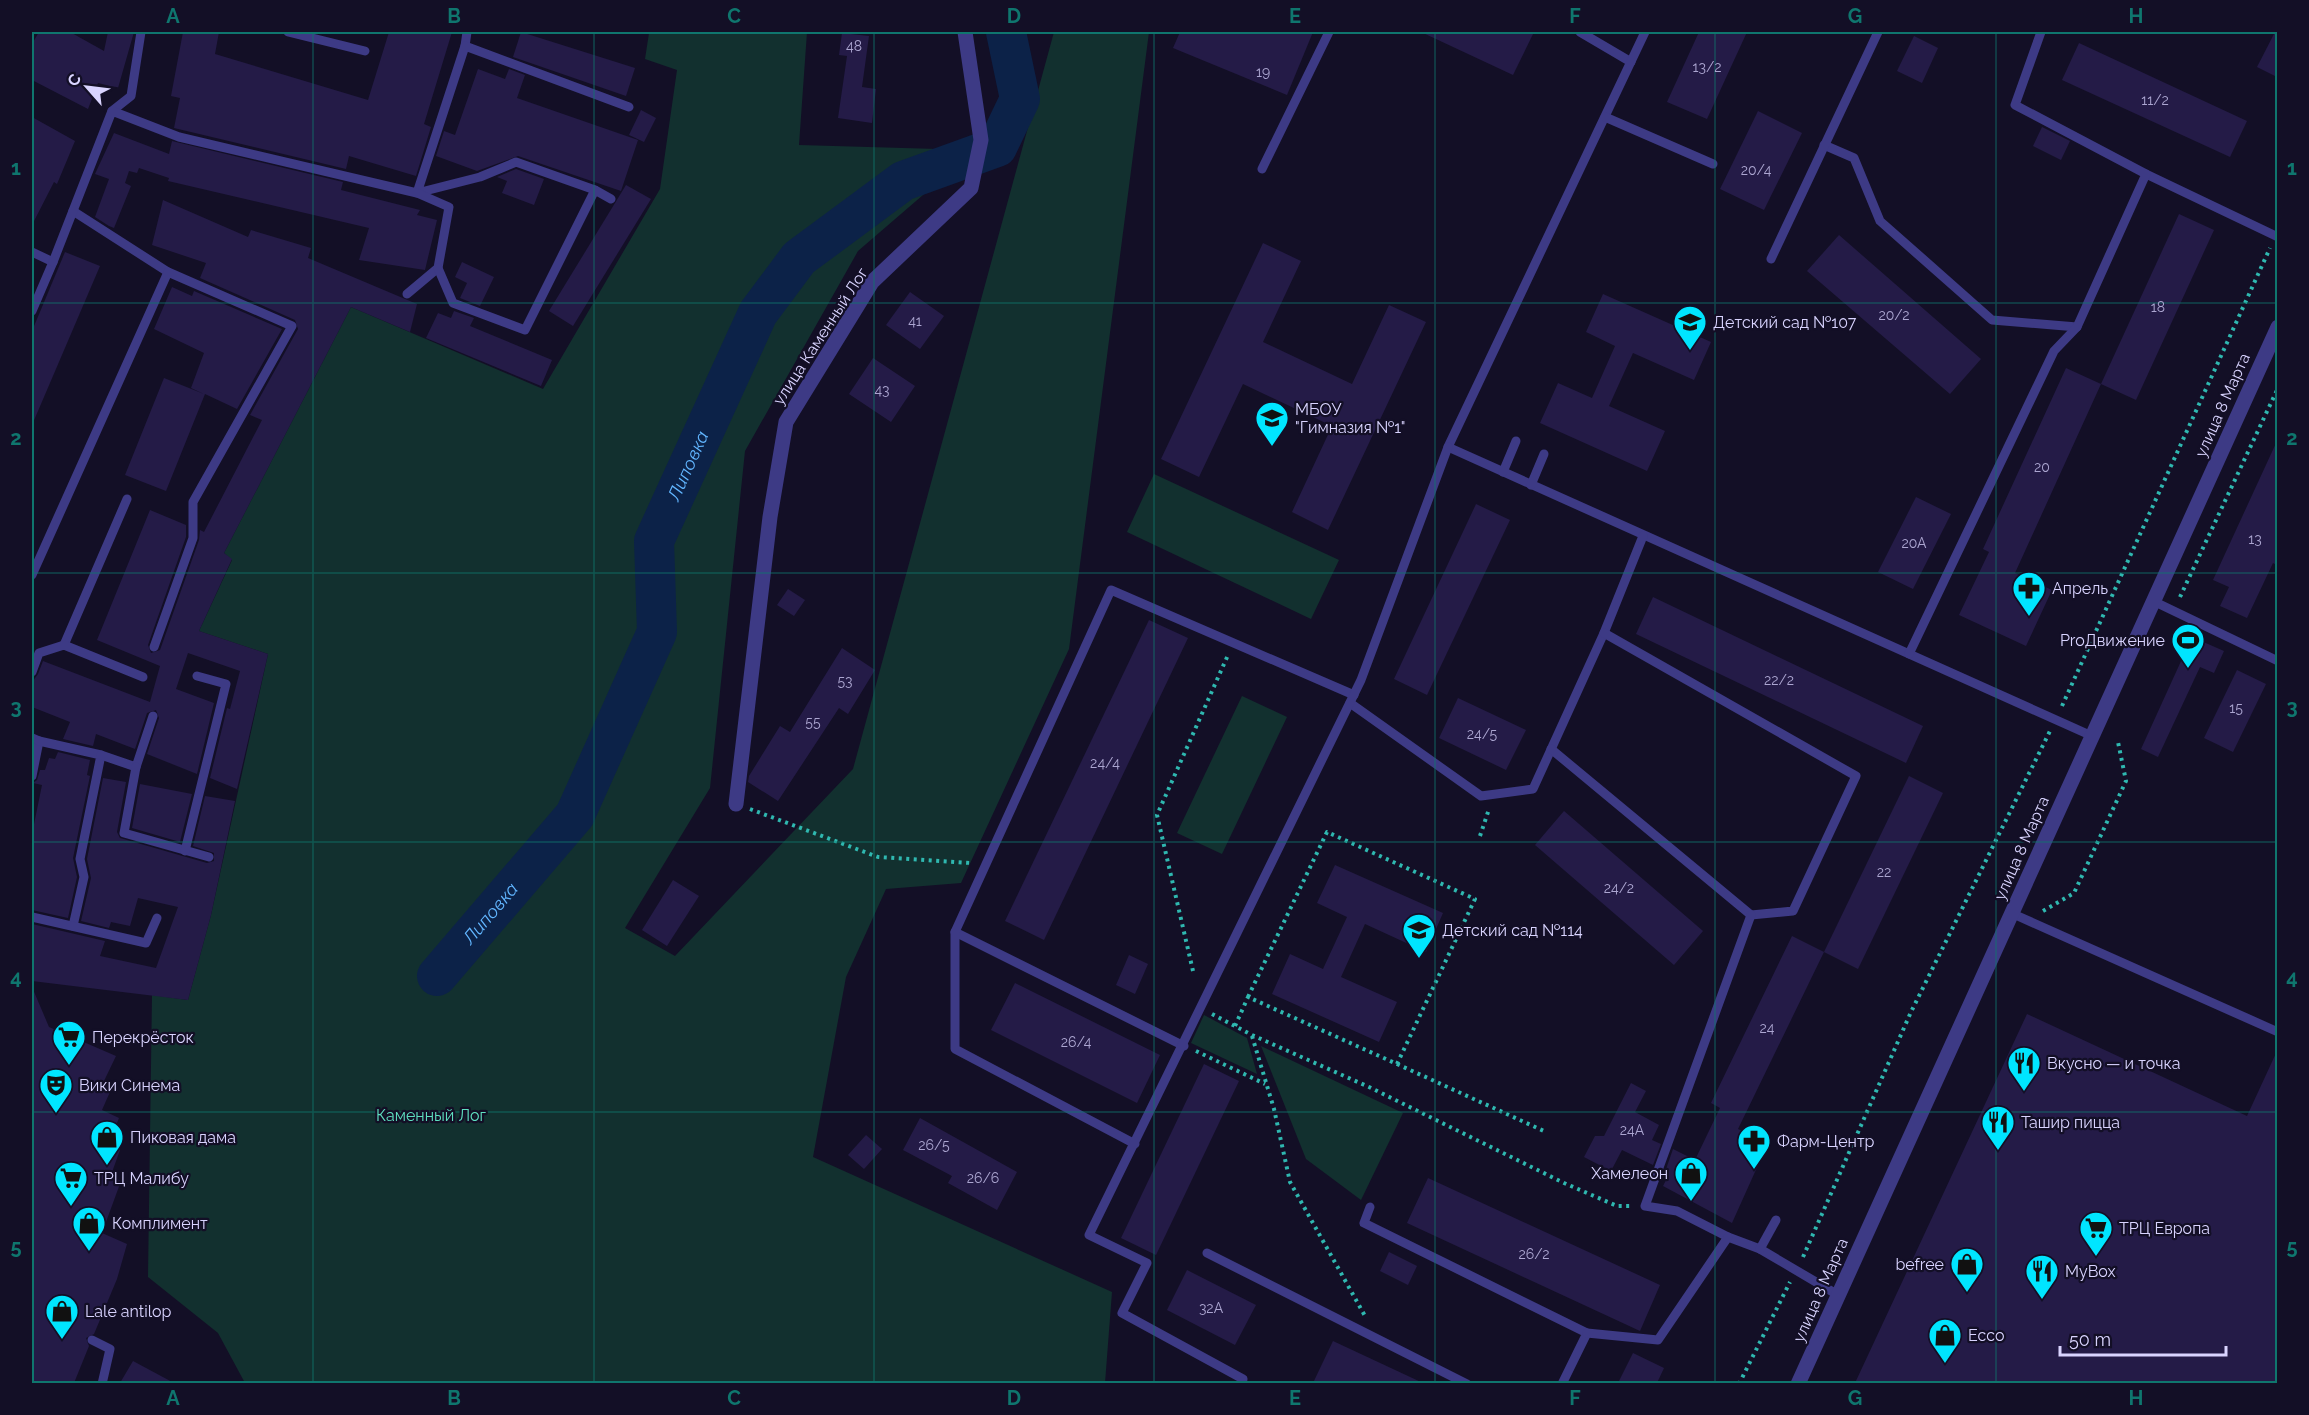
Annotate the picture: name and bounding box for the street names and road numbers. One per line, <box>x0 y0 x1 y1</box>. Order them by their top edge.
street label: улица Каменный Лог <box>769 264 872 408</box>
street label: улица 8 Марта <box>2191 350 2254 460</box>
street label: улица 8 Марта <box>1990 793 2053 903</box>
street label: улица 8 Марта <box>1789 1235 1852 1345</box>

